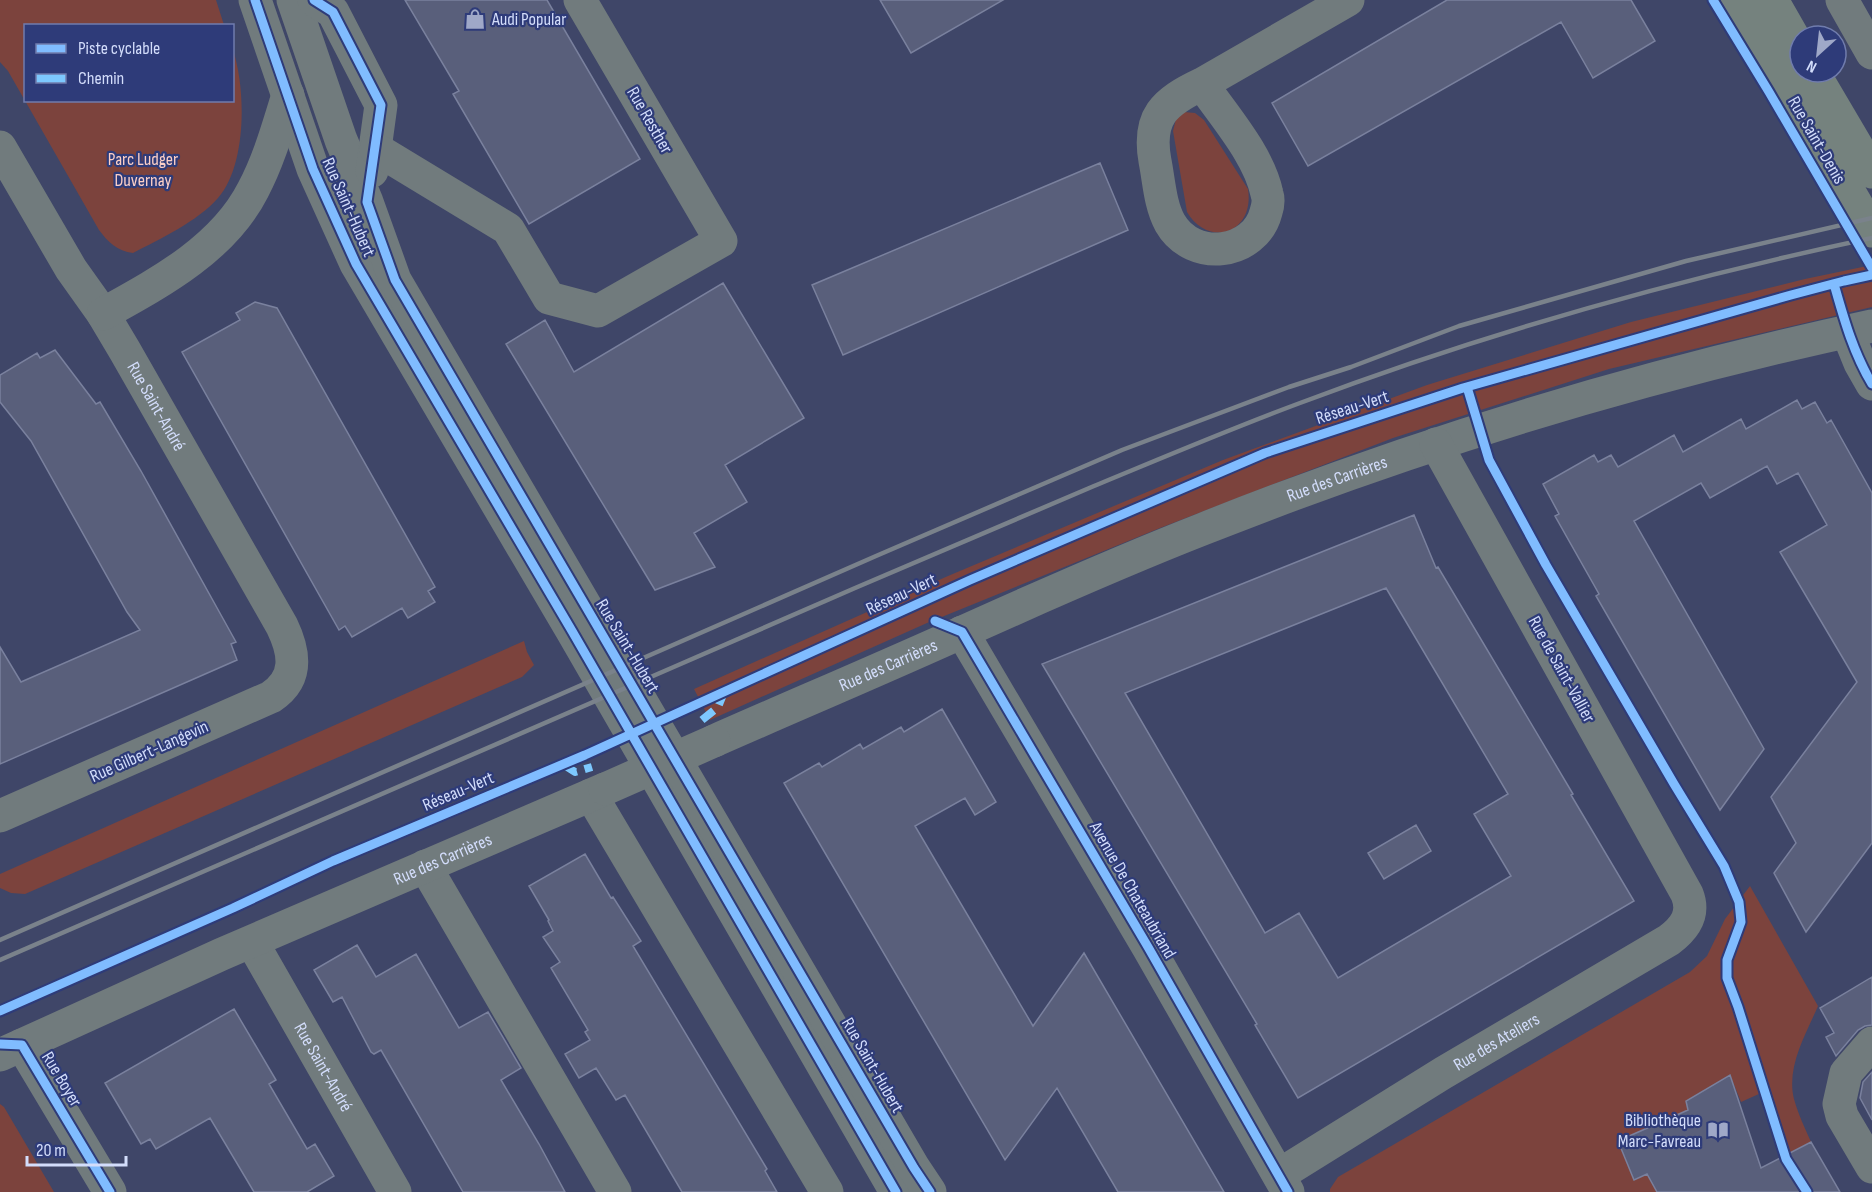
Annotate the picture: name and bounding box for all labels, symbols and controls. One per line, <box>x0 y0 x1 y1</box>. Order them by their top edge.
shop icon: Audi Popular <box>463 7 487 31</box>
place label: Audi Popular <box>491 9 566 30</box>
legend <box>24 24 234 102</box>
north arrow <box>1788 24 1848 84</box>
text: Piste cyclable <box>78 38 160 59</box>
text: N <box>1804 56 1820 76</box>
text: Chemin <box>78 68 124 89</box>
street label: Rue Resther <box>622 83 677 157</box>
street label: Rue Saint-Denis <box>1783 93 1850 188</box>
park label: Parc Ludger Duvernay <box>108 149 178 191</box>
street label: Rue Saint-Hubert <box>317 154 380 260</box>
street label: Rue Saint-André <box>122 358 190 455</box>
street label: Réseau-Vert <box>1313 386 1392 429</box>
street label: Rue des Carrières <box>1284 452 1390 507</box>
street label: Réseau-Vert <box>863 569 940 620</box>
street label: Rue Saint-Hubert <box>591 595 664 698</box>
street label: Rue de Saint-Vallier <box>1524 612 1599 726</box>
street label: Rue des Carrières <box>836 635 941 696</box>
street label: Rue Gilbert-Langevin <box>87 716 212 787</box>
street label: Réseau-Vert <box>419 767 497 816</box>
street label: Avenue De Chateaubriand <box>1084 817 1180 962</box>
street label: Rue des Carrières <box>390 829 495 890</box>
street label: Rue des Ateliers <box>1450 1009 1543 1075</box>
street label: Rue Saint-Hubert <box>837 1014 908 1117</box>
street label: Rue Saint-André <box>289 1019 357 1115</box>
street label: Rue Boyer <box>37 1048 86 1111</box>
place label: Bibliothèque Marc-Favreau <box>1618 1110 1701 1152</box>
library icon: Bibliothèque Marc-Favreau <box>1706 1118 1730 1142</box>
scale bar <box>27 1129 126 1167</box>
text: 20 m <box>36 1140 66 1161</box>

